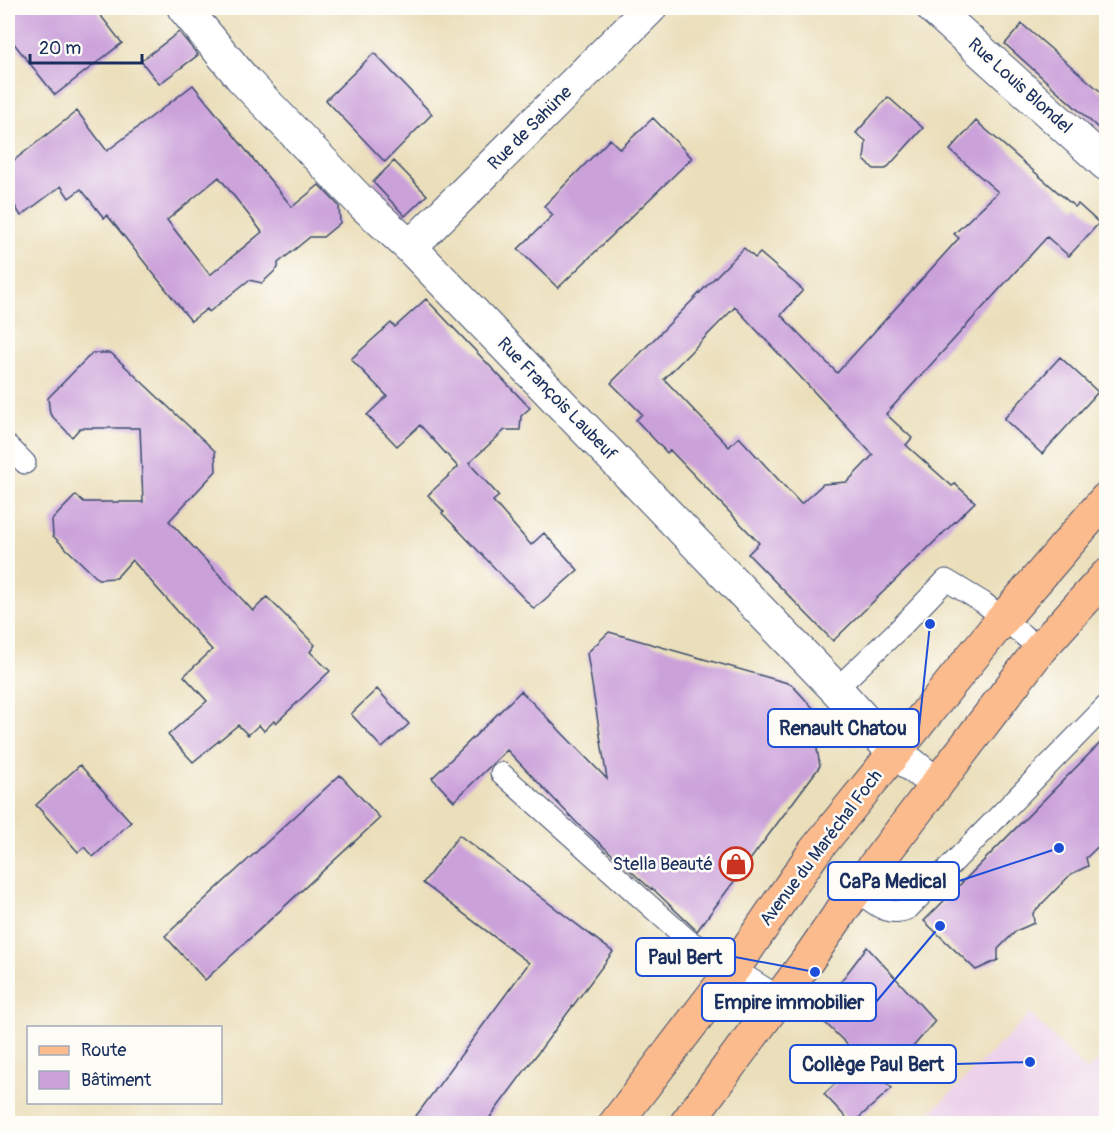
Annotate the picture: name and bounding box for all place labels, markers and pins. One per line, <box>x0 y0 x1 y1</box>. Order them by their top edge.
callout: Renault Chatou <box>768 709 919 747</box>
shop icon: Stella Beauté <box>718 846 754 882</box>
place label: Stella Beauté <box>613 853 713 876</box>
callout: CaPa Medical <box>828 862 959 900</box>
callout: Paul Bert <box>636 938 735 976</box>
callout: Empire immobilier <box>702 983 876 1021</box>
callout: Collège Paul Bert <box>790 1045 956 1083</box>

